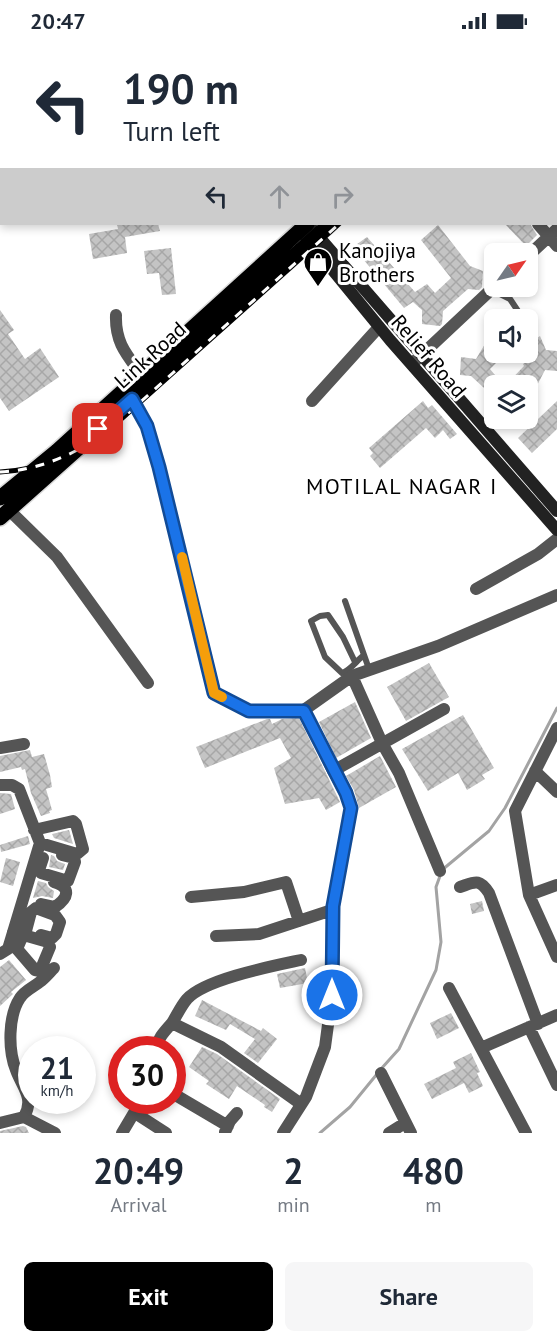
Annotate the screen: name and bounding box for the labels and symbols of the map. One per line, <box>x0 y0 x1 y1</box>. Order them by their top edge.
place label: Kanojiya Brothers <box>339 237 416 288</box>
north arrow <box>484 243 538 297</box>
shop icon: Kanojiya Brothers <box>302 246 334 288</box>
street label: Relief Road <box>386 309 472 403</box>
street label: Link Road <box>108 316 192 394</box>
pin <box>72 403 123 454</box>
district label: MOTILAL NAGAR I <box>306 472 498 500</box>
position arrow <box>300 963 364 1027</box>
speed limit sign: 30 <box>108 1036 186 1114</box>

